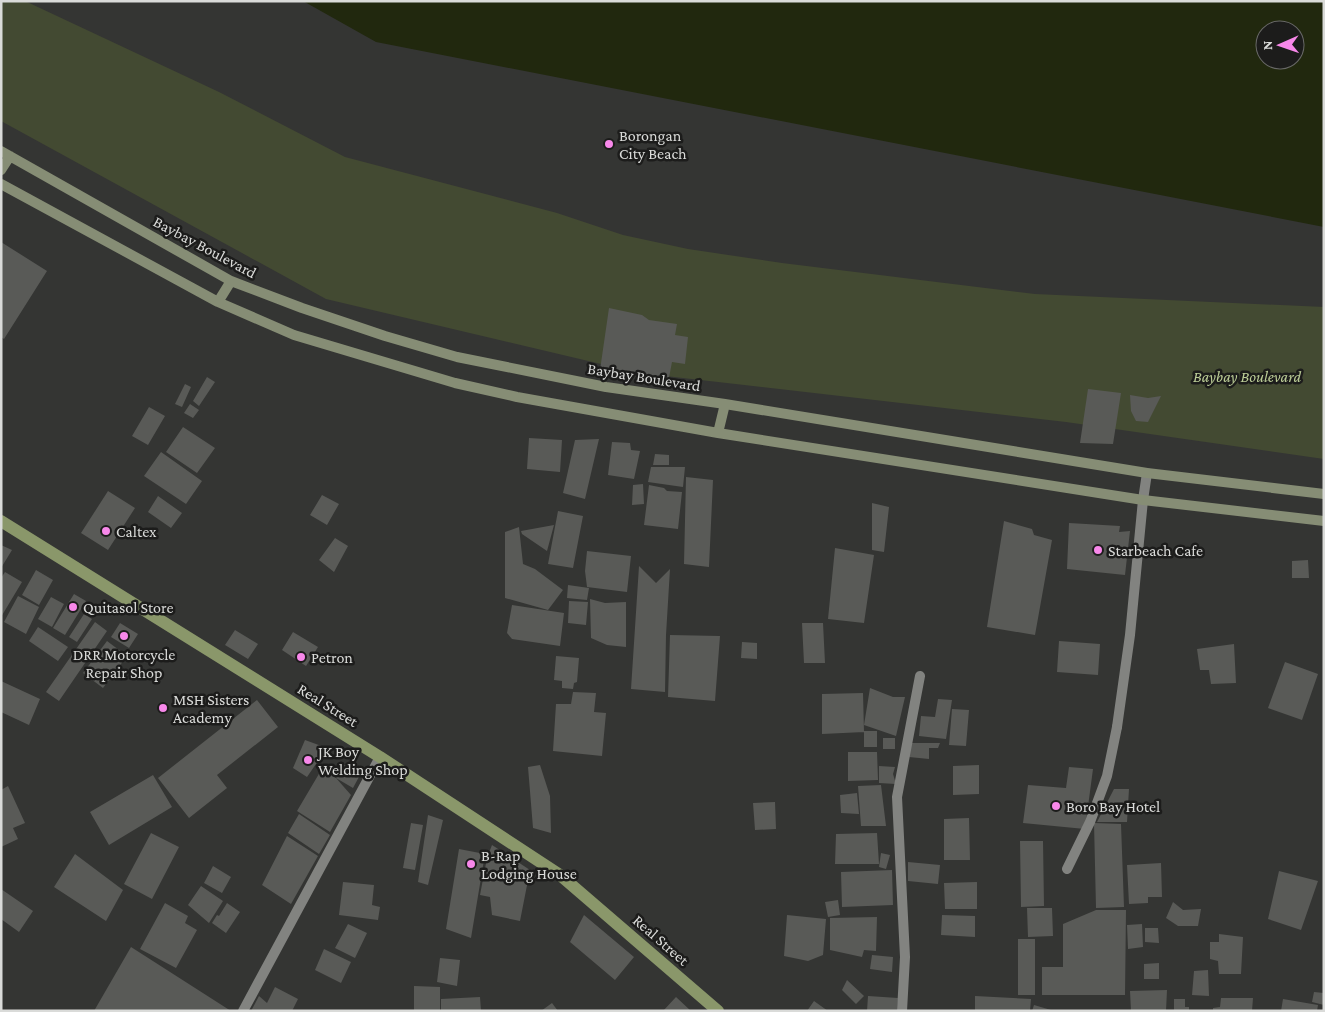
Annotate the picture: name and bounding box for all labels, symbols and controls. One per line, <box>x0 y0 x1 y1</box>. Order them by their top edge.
north arrow <box>1255 20 1305 70</box>
text: N <box>1259 40 1275 51</box>
place label: Borongan City Beach <box>619 127 687 163</box>
marker: Borongan City Beach <box>603 138 615 150</box>
street label: Baybay Boulevard <box>150 213 260 282</box>
street label: Baybay Boulevard <box>586 360 702 395</box>
park label: Baybay Boulevard <box>1193 368 1301 386</box>
place label: Caltex <box>116 523 157 540</box>
marker: Caltex <box>100 525 112 537</box>
place label: Starbeach Cafe <box>1108 542 1203 559</box>
marker: Starbeach Cafe <box>1092 544 1104 556</box>
place label: Quitasol Store <box>83 599 173 616</box>
marker: Quitasol Store <box>67 601 79 613</box>
marker: DRR Motorcycle Repair Shop <box>118 630 130 642</box>
place label: DRR Motorcycle Repair Shop <box>73 646 175 682</box>
place label: Petron <box>311 649 353 666</box>
marker: Petron <box>295 651 307 663</box>
street label: Real Street <box>295 680 362 731</box>
place label: MSH Sisters Academy <box>173 691 249 727</box>
marker: MSH Sisters Academy <box>157 702 169 714</box>
place label: JK Boy Welding Shop <box>316 743 408 779</box>
marker: JK Boy Welding Shop <box>302 754 314 766</box>
place label: Boro Bay Hotel <box>1066 798 1160 816</box>
marker: Boro Bay Hotel <box>1050 800 1062 812</box>
place label: B-Rap Lodging House <box>481 847 577 883</box>
marker: B-Rap Lodging House <box>465 858 477 870</box>
street label: Real Street <box>630 911 693 969</box>

